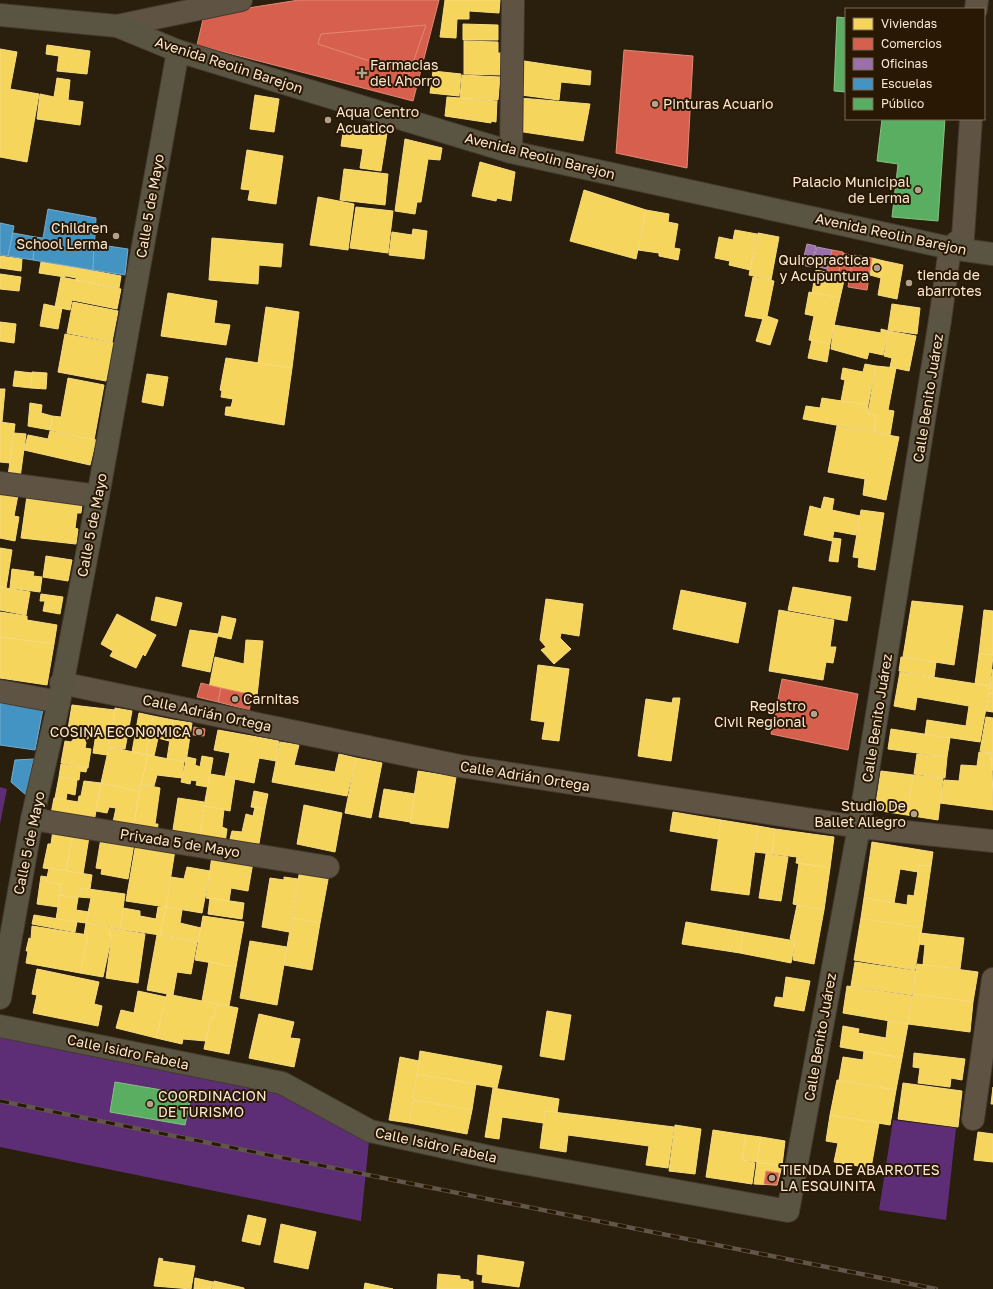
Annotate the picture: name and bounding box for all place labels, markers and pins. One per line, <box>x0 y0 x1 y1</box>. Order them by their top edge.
place label: Farmacias del Ahorro <box>370 56 440 89</box>
marker: Farmacias del Ahorro <box>357 68 367 78</box>
place label: Pinturas Acuario <box>663 95 773 112</box>
marker: Pinturas Acuario <box>650 99 660 109</box>
place label: Aqua Centro Acuatico <box>336 103 419 136</box>
marker: Aqua Centro Acuatico <box>323 115 333 125</box>
place label: Palacio Municipal de Lerma <box>792 173 910 206</box>
marker: Palacio Municipal de Lerma <box>913 185 923 195</box>
place label: Children School Lerma <box>16 219 108 252</box>
marker: Children School Lerma <box>111 231 121 241</box>
place label: Quiropractica y Acupuntura <box>778 251 869 284</box>
marker: Quiropractica y Acupuntura <box>872 263 882 273</box>
place label: tienda de abarrotes <box>917 266 982 299</box>
marker: tienda de abarrotes <box>904 278 914 288</box>
place label: Carnitas <box>243 690 299 707</box>
marker: Carnitas <box>230 694 240 704</box>
place label: Registro Civil Regional <box>714 697 806 730</box>
marker: Registro Civil Regional <box>809 709 819 719</box>
place label: COSINA ECONOMICA <box>50 723 192 740</box>
marker: COSINA ECONOMICA <box>194 727 204 737</box>
place label: Studio De Ballet Allegro <box>814 797 906 830</box>
marker: Studio De Ballet Allegro <box>909 809 919 819</box>
place label: COORDINACION DE TURISMO <box>158 1087 267 1120</box>
marker: COORDINACION DE TURISMO <box>145 1099 155 1109</box>
place label: TIENDA DE ABARROTES LA ESQUINITA <box>780 1161 940 1194</box>
marker: TIENDA DE ABARROTES LA ESQUINITA <box>767 1173 777 1183</box>

